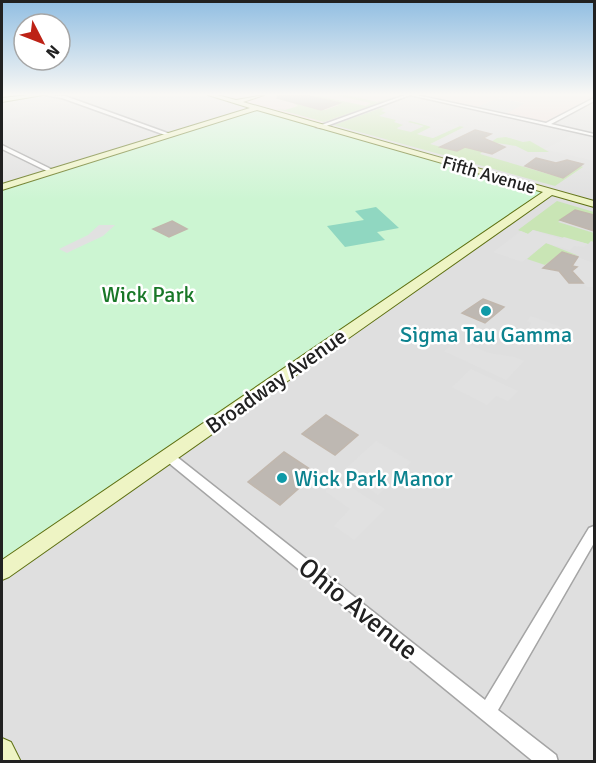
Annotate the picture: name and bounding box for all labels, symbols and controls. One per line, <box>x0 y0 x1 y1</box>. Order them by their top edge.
north arrow <box>12 12 72 72</box>
text: N <box>41 41 64 62</box>
street label: Fifth Avenue <box>440 151 538 199</box>
park label: Wick Park <box>101 281 195 308</box>
marker: Sigma Tau Gamma <box>479 304 493 318</box>
place label: Sigma Tau Gamma <box>400 321 572 348</box>
street label: Broadway Avenue <box>201 323 351 439</box>
place label: Wick Park Manor <box>294 465 452 492</box>
marker: Wick Park Manor <box>275 471 289 485</box>
street label: Ohio Avenue <box>292 551 424 667</box>

